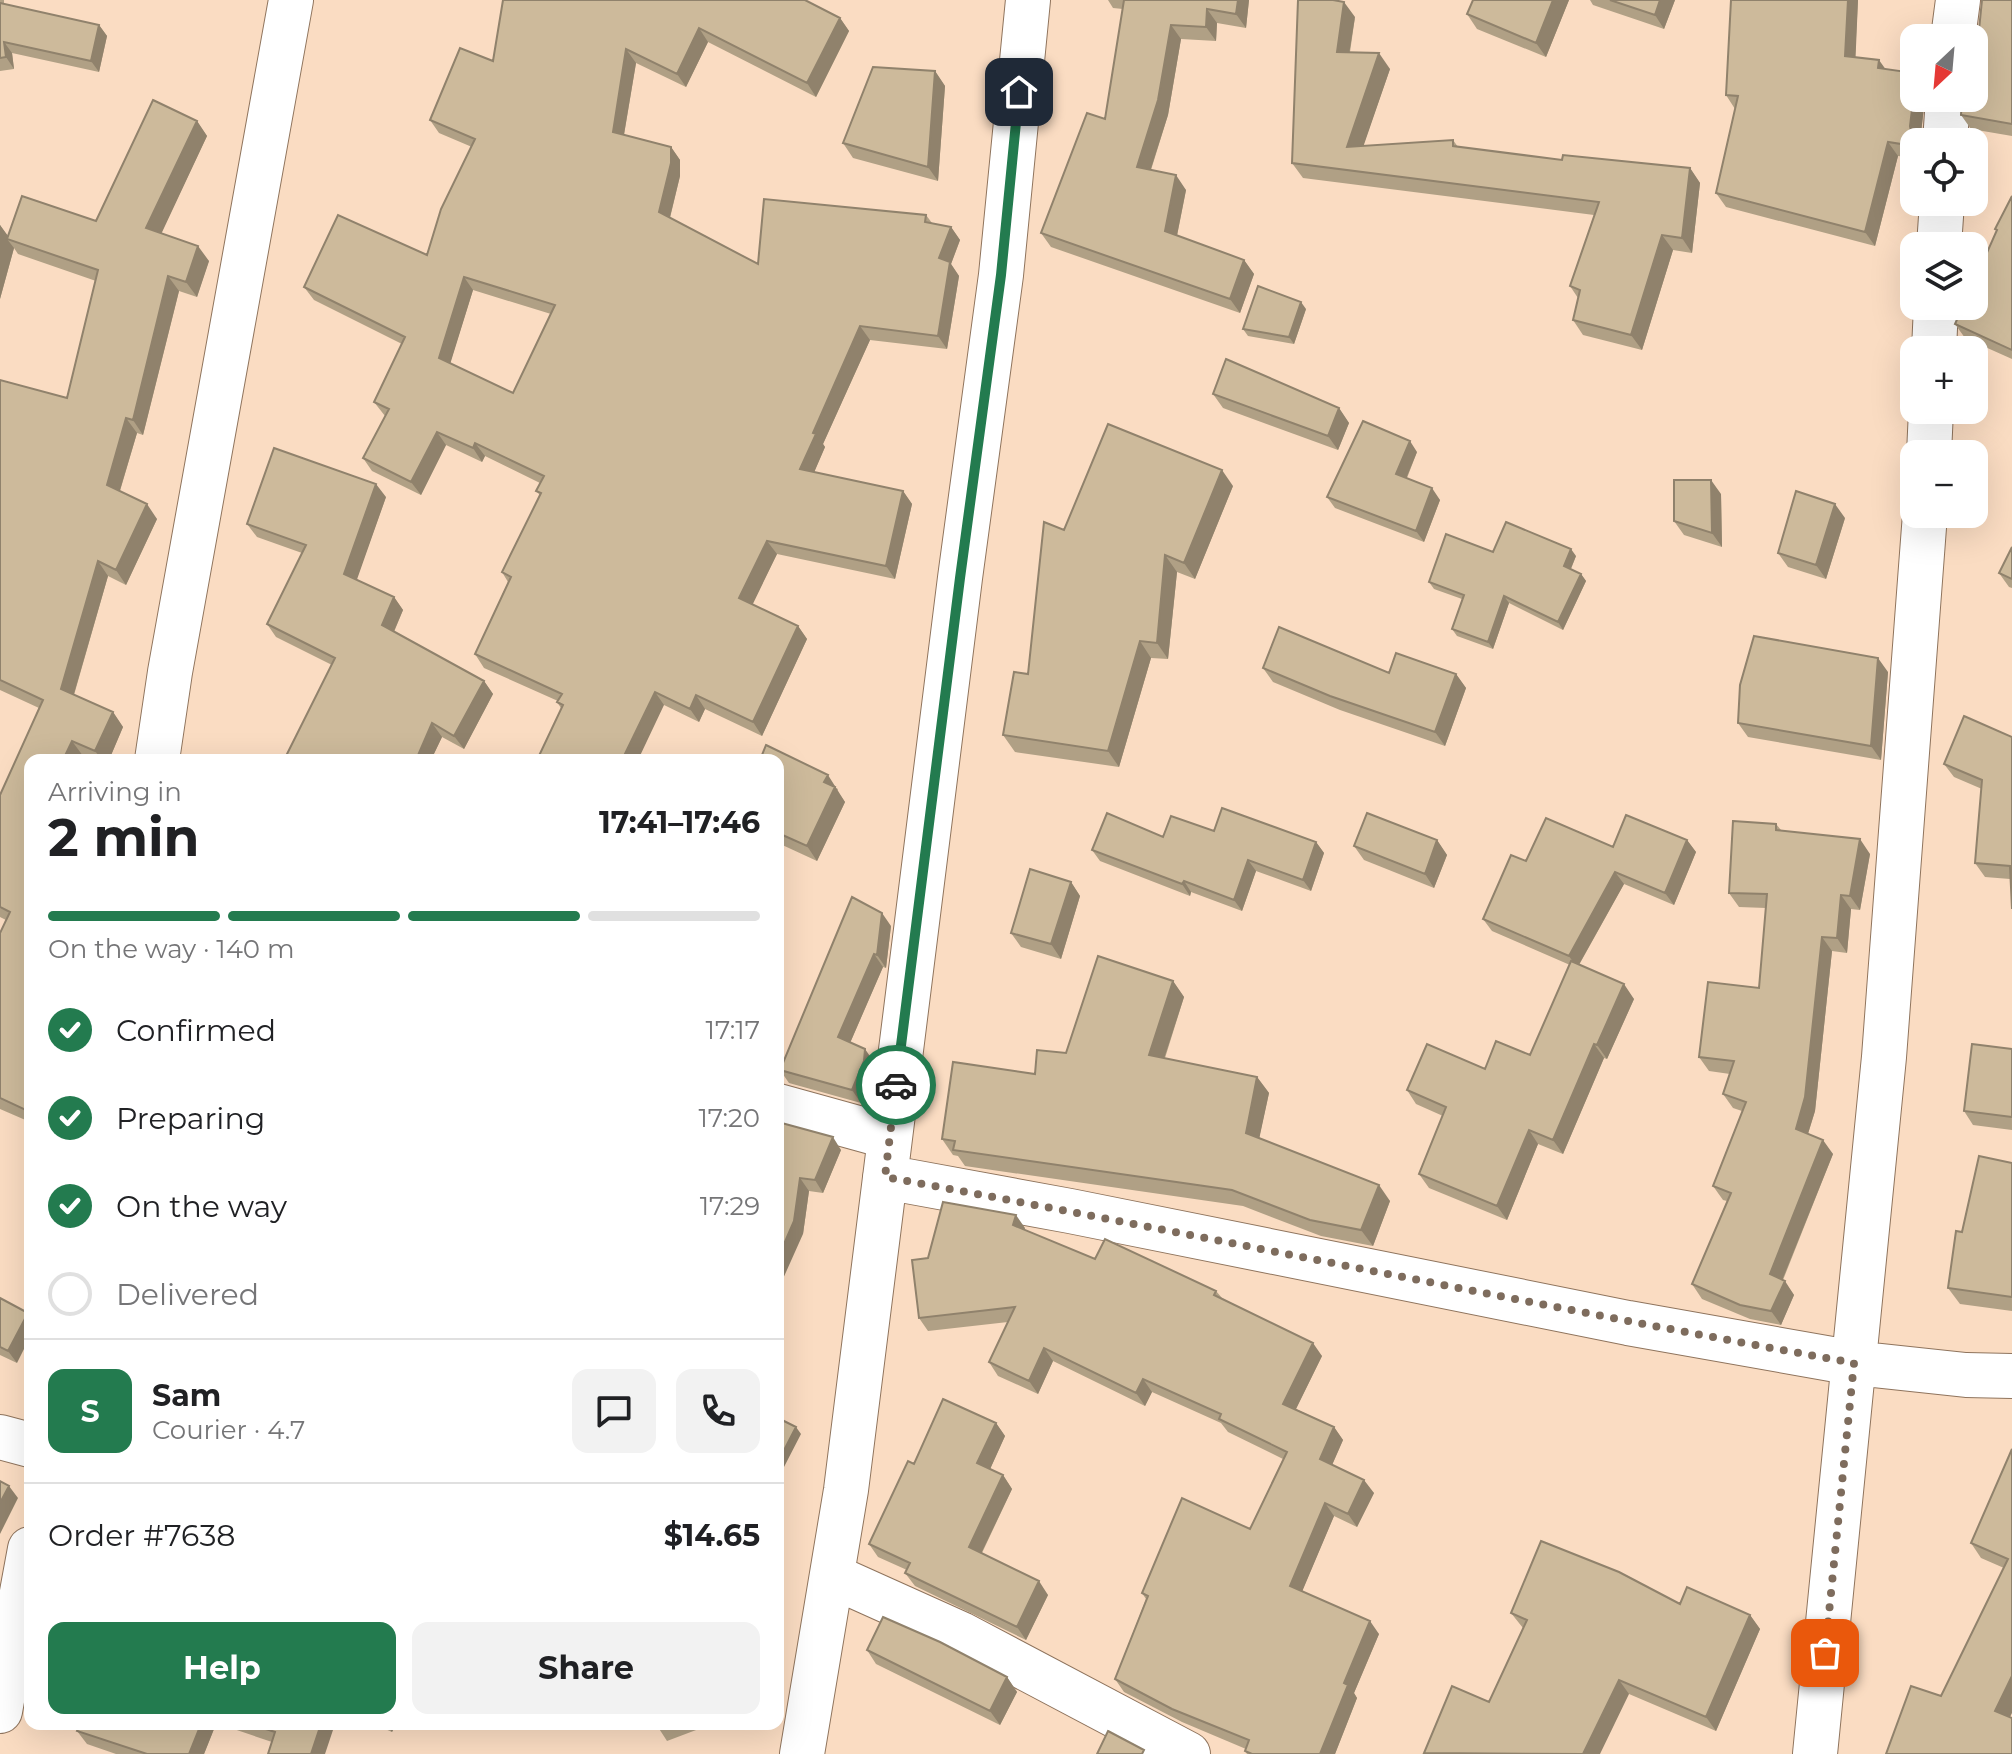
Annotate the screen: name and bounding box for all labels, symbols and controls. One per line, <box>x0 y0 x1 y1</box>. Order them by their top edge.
north arrow <box>1900 24 1988 112</box>
map controls <box>1900 24 1988 528</box>
pin <box>985 58 1053 126</box>
icon: home <box>997 70 1041 114</box>
button: locate <box>1900 128 1988 216</box>
button: layers <box>1900 232 1988 320</box>
button: + <box>1900 336 1988 424</box>
button: − <box>1900 440 1988 528</box>
text: Arriving in <box>48 776 182 808</box>
text: 17:41–17:46 <box>599 804 760 841</box>
text: 2 min <box>48 806 200 869</box>
text: On the way · 140 m <box>48 933 294 965</box>
icon: check <box>48 1008 92 1052</box>
text: Confirmed <box>116 1012 276 1049</box>
text: 17:17 <box>706 1014 760 1046</box>
courier <box>856 1045 936 1125</box>
icon: car <box>874 1063 918 1107</box>
icon: check <box>48 1096 92 1140</box>
text: Preparing <box>116 1100 265 1137</box>
text: 17:20 <box>698 1102 760 1134</box>
icon: check <box>48 1184 92 1228</box>
text: On the way <box>116 1188 287 1225</box>
text: 17:29 <box>700 1190 760 1222</box>
text: Delivered <box>116 1276 259 1313</box>
button: chat <box>572 1369 656 1453</box>
button: phone <box>676 1369 760 1453</box>
text: Sam <box>152 1377 221 1414</box>
text: S <box>80 1393 100 1430</box>
text: Courier · 4.7 <box>152 1414 305 1446</box>
text: Order #7638 <box>48 1517 235 1554</box>
text: $14.65 <box>664 1517 760 1554</box>
pin <box>1791 1619 1859 1687</box>
button: Help <box>48 1622 396 1714</box>
button: Share <box>412 1622 760 1714</box>
icon: bag <box>1803 1631 1847 1675</box>

